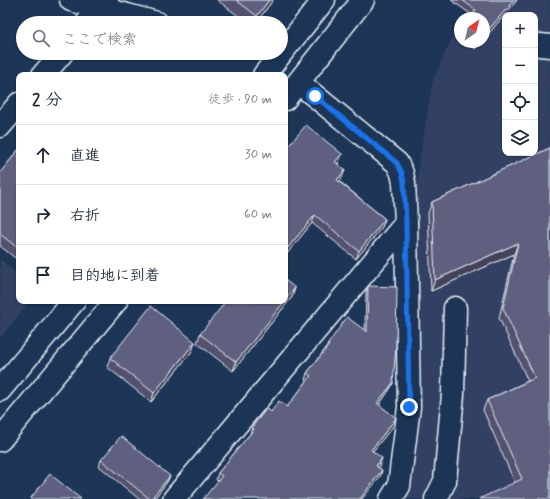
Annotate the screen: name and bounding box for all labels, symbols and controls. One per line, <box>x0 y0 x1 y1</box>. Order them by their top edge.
north arrow <box>454 12 490 48</box>
map controls <box>502 12 538 156</box>
button: + <box>502 12 538 48</box>
search box <box>16 16 288 60</box>
icon: search <box>30 27 52 49</box>
text: ここで検索 <box>62 30 137 50</box>
button: − <box>502 48 538 84</box>
button: locate <box>502 84 538 120</box>
route start <box>306 87 324 105</box>
text: 2 分 <box>32 89 62 111</box>
text: 徒歩 · 90 m <box>208 91 272 108</box>
button: layers <box>502 120 538 156</box>
icon: ahead <box>32 144 54 166</box>
text: 直進 <box>70 146 100 166</box>
text: 30 m <box>245 146 272 163</box>
icon: right <box>32 204 54 226</box>
text: 右折 <box>70 206 100 226</box>
text: 60 m <box>244 206 272 223</box>
icon: arrive <box>32 264 54 286</box>
text: 目的地に到着 <box>70 266 160 286</box>
route end <box>400 398 418 416</box>

